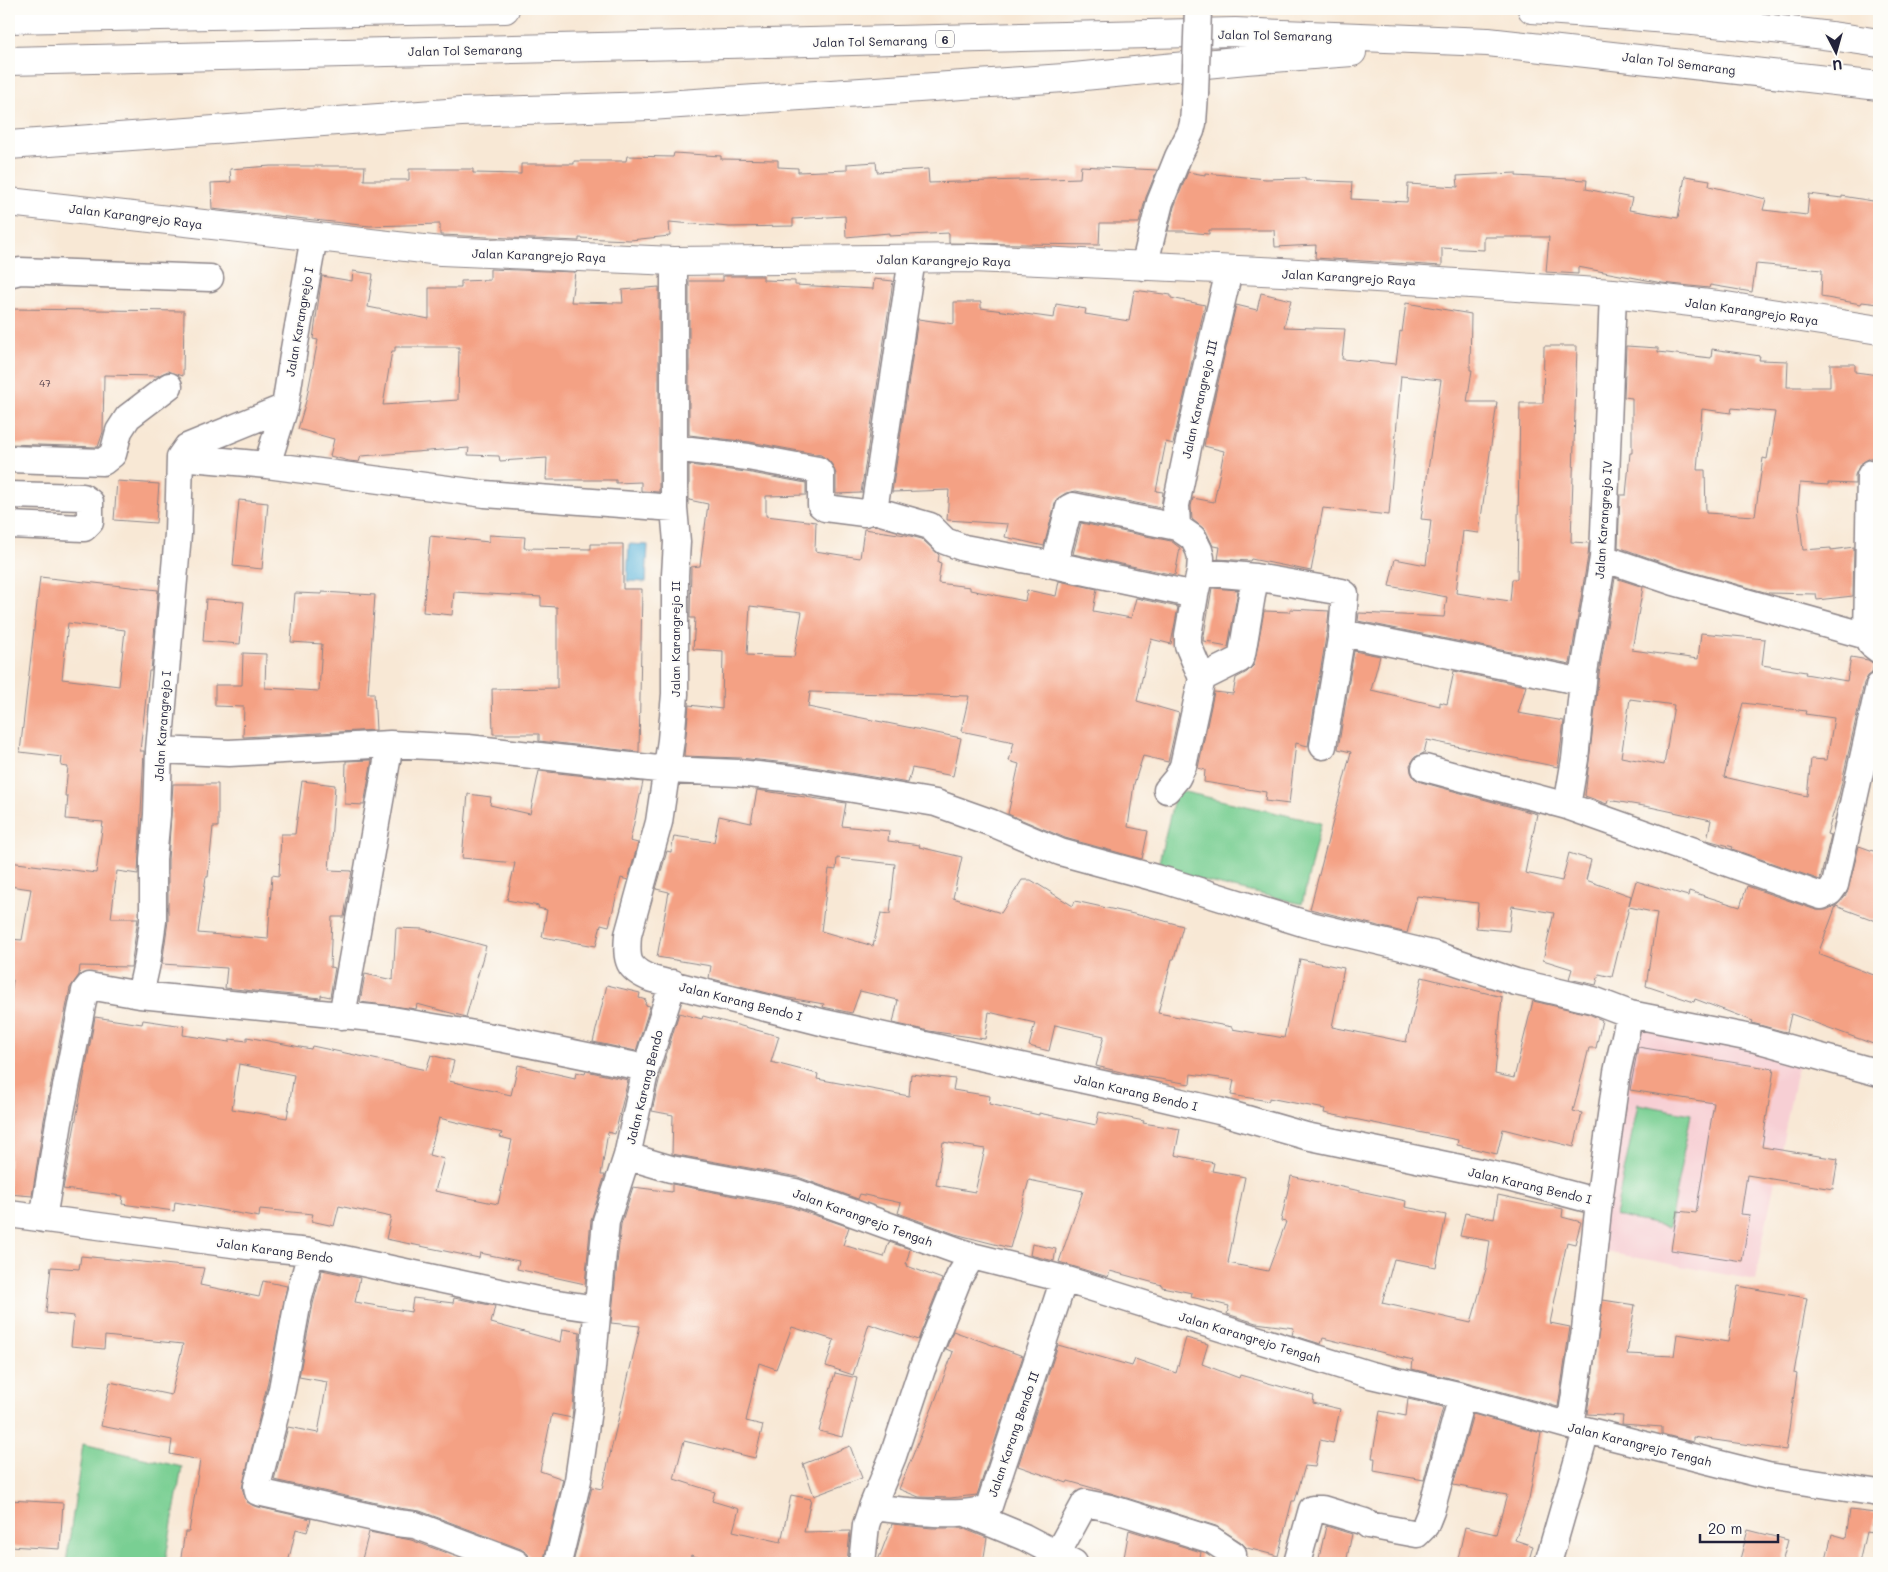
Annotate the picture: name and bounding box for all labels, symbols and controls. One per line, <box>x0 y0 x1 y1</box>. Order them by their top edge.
street label: Jalan Tol Semarang <box>1218 26 1332 44</box>
north arrow <box>1810 28 1860 78</box>
road number: 6 <box>936 30 954 48</box>
street label: Jalan Tol Semarang <box>813 32 927 50</box>
street label: Jalan Tol Semarang <box>408 41 522 59</box>
street label: Jalan Tol Semarang <box>1621 48 1737 78</box>
text: U <box>1832 55 1843 75</box>
street label: Jalan Karangrejo Raya <box>68 200 204 232</box>
street label: Jalan Karangrejo Raya <box>472 245 606 265</box>
street label: Jalan Karangrejo Raya <box>877 251 1011 269</box>
street label: Jalan Karangrejo Raya <box>1282 265 1416 289</box>
street label: Jalan Karangrejo I <box>282 266 316 378</box>
street label: Jalan Karangrejo Raya <box>1684 294 1820 328</box>
street label: Jalan Karangrejo III <box>1178 338 1220 460</box>
house number: 47 <box>39 376 51 390</box>
street label: Jalan Karangrejo IV <box>1591 460 1615 580</box>
street label: Jalan Karangrejo II <box>667 581 683 697</box>
street label: Jalan Karangrejo I <box>150 670 174 782</box>
street label: Jalan Karang Bendo I <box>678 978 804 1024</box>
street label: Jalan Karang Bendo <box>622 1028 666 1146</box>
street label: Jalan Karang Bendo I <box>1073 1070 1199 1114</box>
street label: Jalan Karang Bendo I <box>1467 1163 1593 1207</box>
street label: Jalan Karangrejo Tengah <box>791 1184 935 1250</box>
street label: Jalan Karang Bendo <box>216 1234 334 1266</box>
street label: Jalan Karangrejo Tengah <box>1177 1308 1323 1366</box>
street label: Jalan Karang Bendo II <box>984 1369 1042 1499</box>
street label: Jalan Karangrejo Tengah <box>1567 1418 1714 1470</box>
scale bar <box>1700 1512 1778 1544</box>
text: 20 m <box>1708 1518 1742 1538</box>

